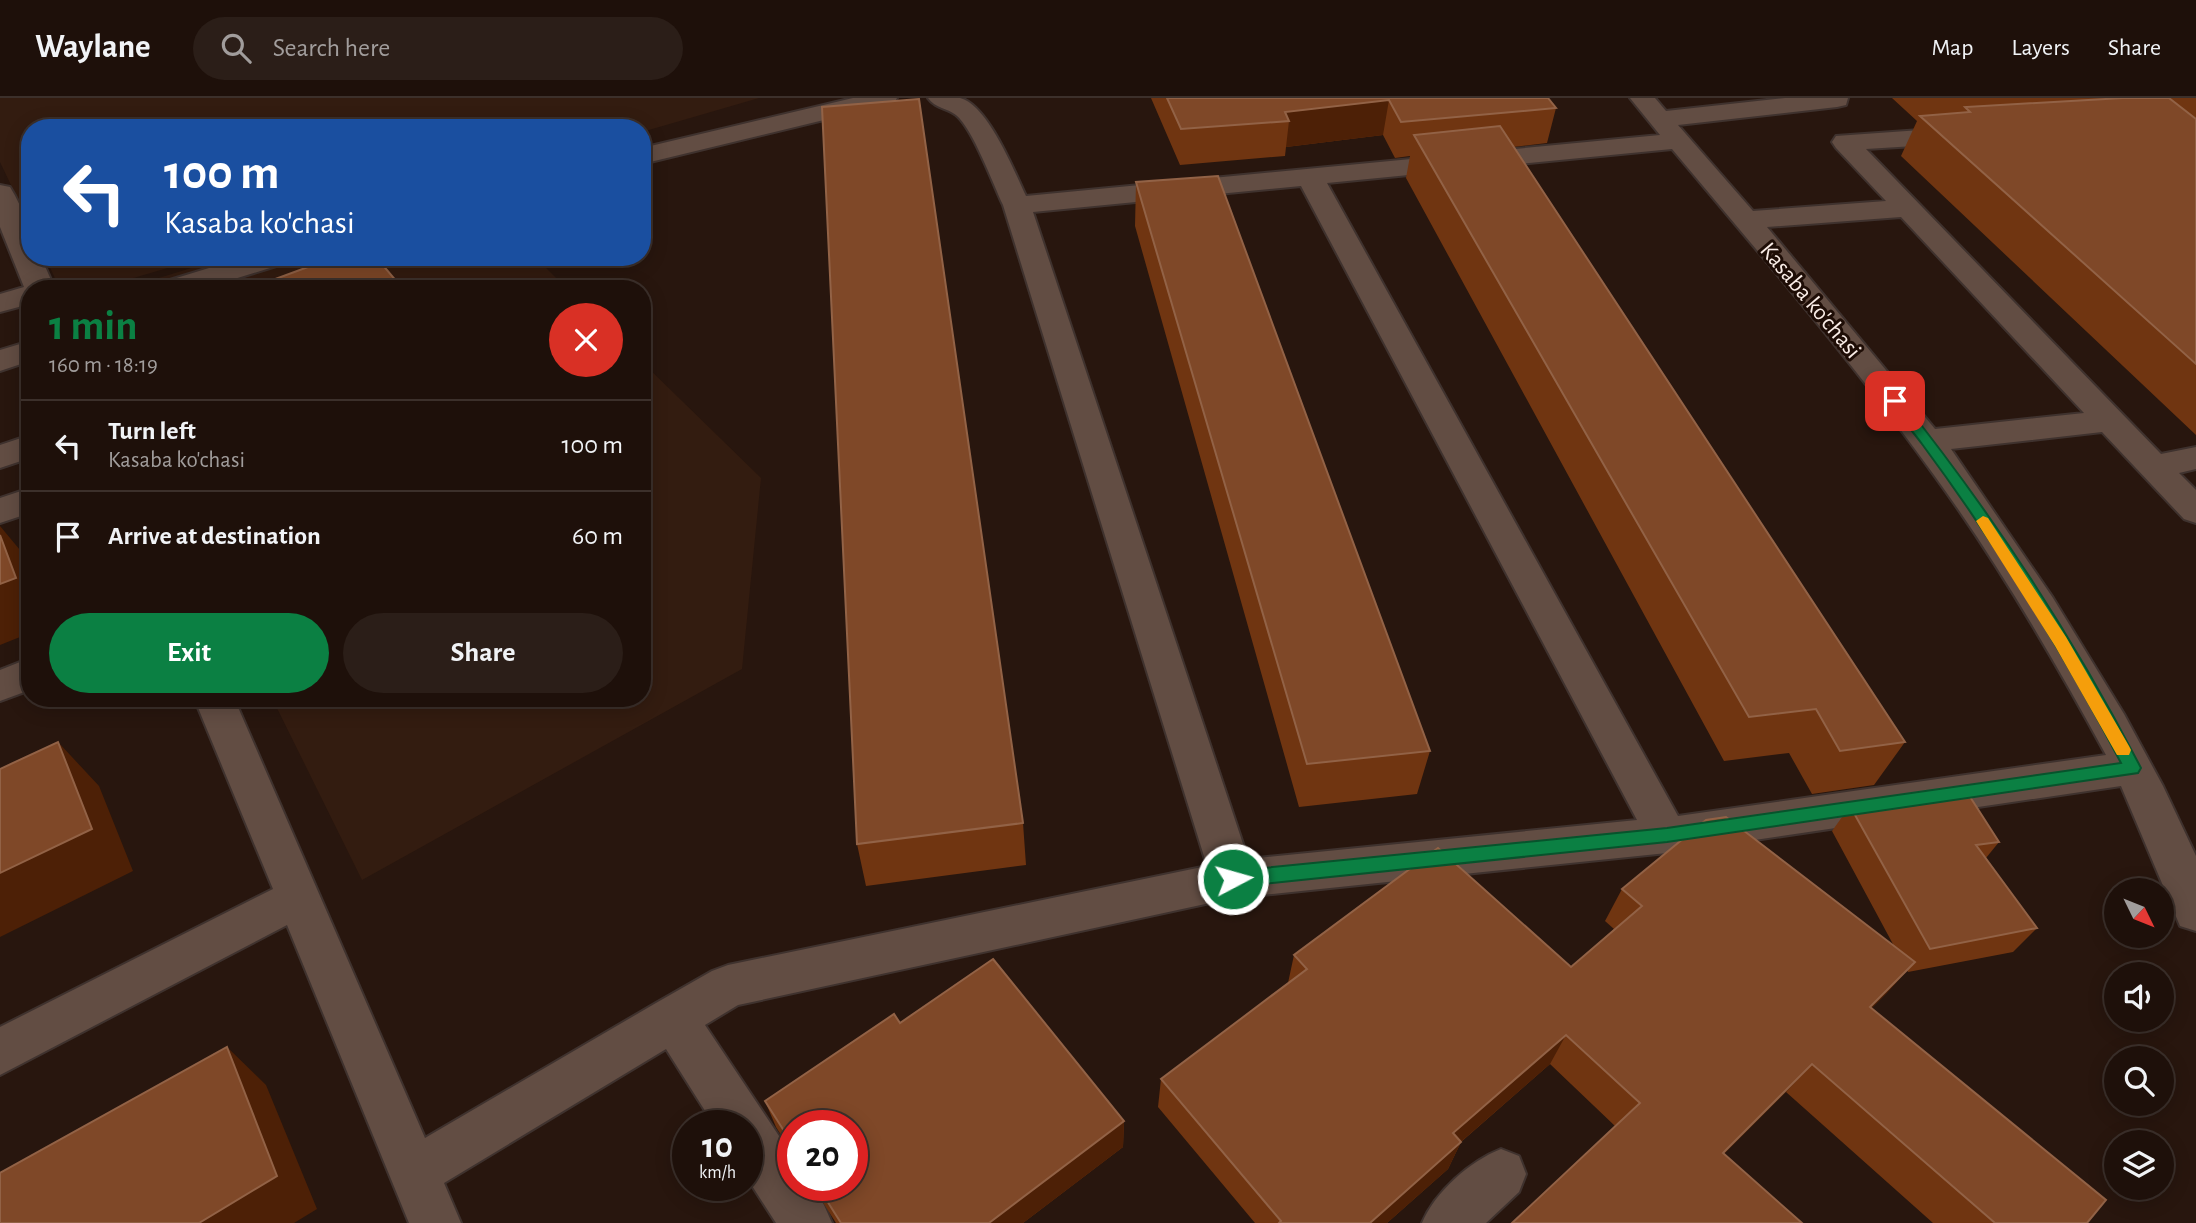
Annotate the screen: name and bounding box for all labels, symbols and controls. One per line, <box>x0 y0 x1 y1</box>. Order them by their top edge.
search box <box>193 17 683 80</box>
icon: search <box>217 29 255 67</box>
text: Waylane <box>35 31 151 64</box>
text: Search here <box>273 35 390 61</box>
text: Map <box>1931 36 1973 60</box>
text: Layers <box>2011 36 2070 60</box>
text: Share <box>2108 36 2161 60</box>
icon: left <box>49 147 140 238</box>
text: 100 m <box>164 149 280 198</box>
text: Kasaba ko'chasi <box>164 207 355 239</box>
street label: Kasaba ko'chasi <box>1755 238 1865 363</box>
button: close <box>549 303 623 377</box>
text: 1 min <box>49 305 138 347</box>
text: 160 m · 18:19 <box>49 354 158 377</box>
pin <box>1865 371 1925 431</box>
icon: arrive <box>1876 382 1914 420</box>
text: Turn left <box>108 418 196 444</box>
icon: left <box>49 427 87 465</box>
text: 100 m <box>562 432 623 458</box>
text: Kasaba ko'chasi <box>108 449 245 472</box>
icon: arrive <box>49 518 87 556</box>
text: Arrive at destination <box>108 523 321 549</box>
text: 60 m <box>572 523 623 549</box>
button: Exit <box>49 613 329 693</box>
button: Share <box>343 613 623 693</box>
position arrow <box>1196 842 1270 916</box>
north arrow <box>2104 878 2174 948</box>
map controls <box>2104 878 2174 1200</box>
button: sound <box>2104 962 2174 1032</box>
button: search <box>2104 1046 2174 1116</box>
speed limit sign: 20 <box>777 1110 868 1201</box>
text: 10 <box>702 1129 733 1164</box>
button: layers <box>2104 1130 2174 1200</box>
text: km/h <box>699 1164 736 1182</box>

